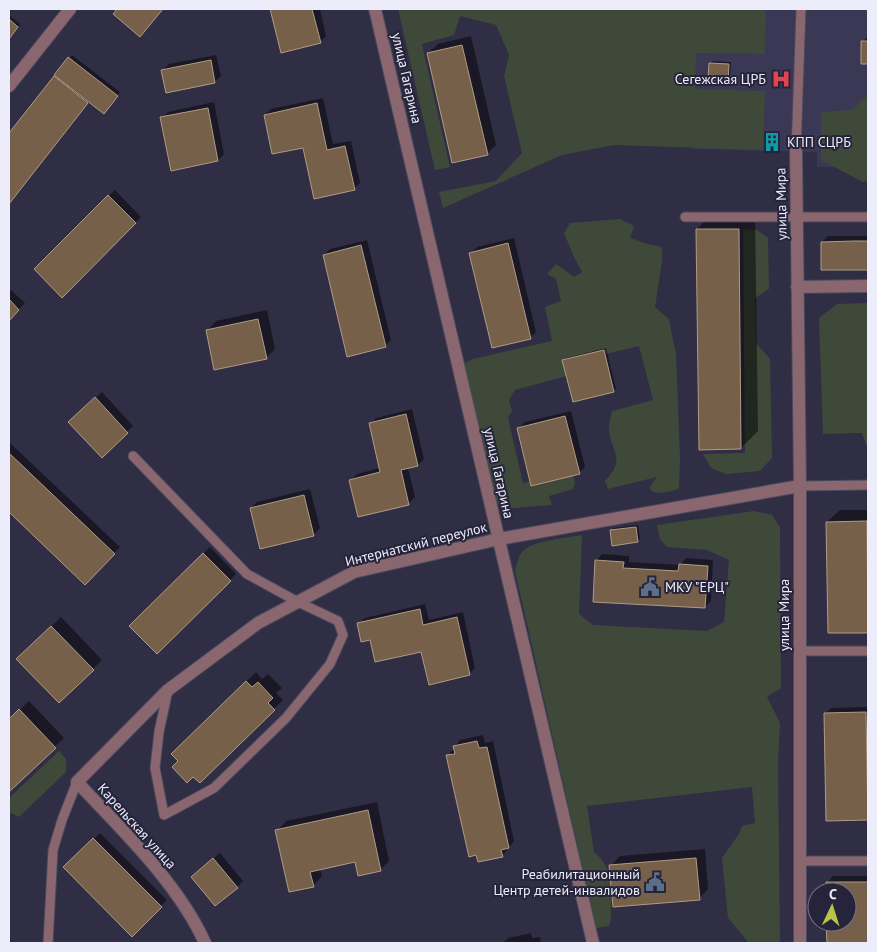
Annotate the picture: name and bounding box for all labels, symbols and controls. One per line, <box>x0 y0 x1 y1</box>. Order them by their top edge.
street label: улица Гагарина <box>388 31 426 125</box>
hospital icon: Сегежская ЦРБ <box>770 68 792 90</box>
place label: Сегежская ЦРБ <box>675 70 766 88</box>
building icon: КПП СЦРБ <box>761 131 783 153</box>
place label: КПП СЦРБ <box>787 133 851 151</box>
street label: улица Мира <box>771 167 791 240</box>
street label: улица Гагарина <box>480 426 518 520</box>
street label: Интернатский переулок <box>343 518 489 570</box>
public building icon: МКУ "ЕРЦ" <box>639 576 661 598</box>
place label: МКУ "ЕРЦ" <box>665 578 729 596</box>
street label: улица Мира <box>775 579 793 651</box>
street label: Карельская улица <box>94 779 180 873</box>
place label: Реабилитационный Центр детей-инвалидов <box>493 865 640 899</box>
public building icon: Реабилитационный Центр детей-инвалидов <box>644 871 666 893</box>
north arrow <box>807 882 857 932</box>
text: С <box>828 885 838 903</box>

